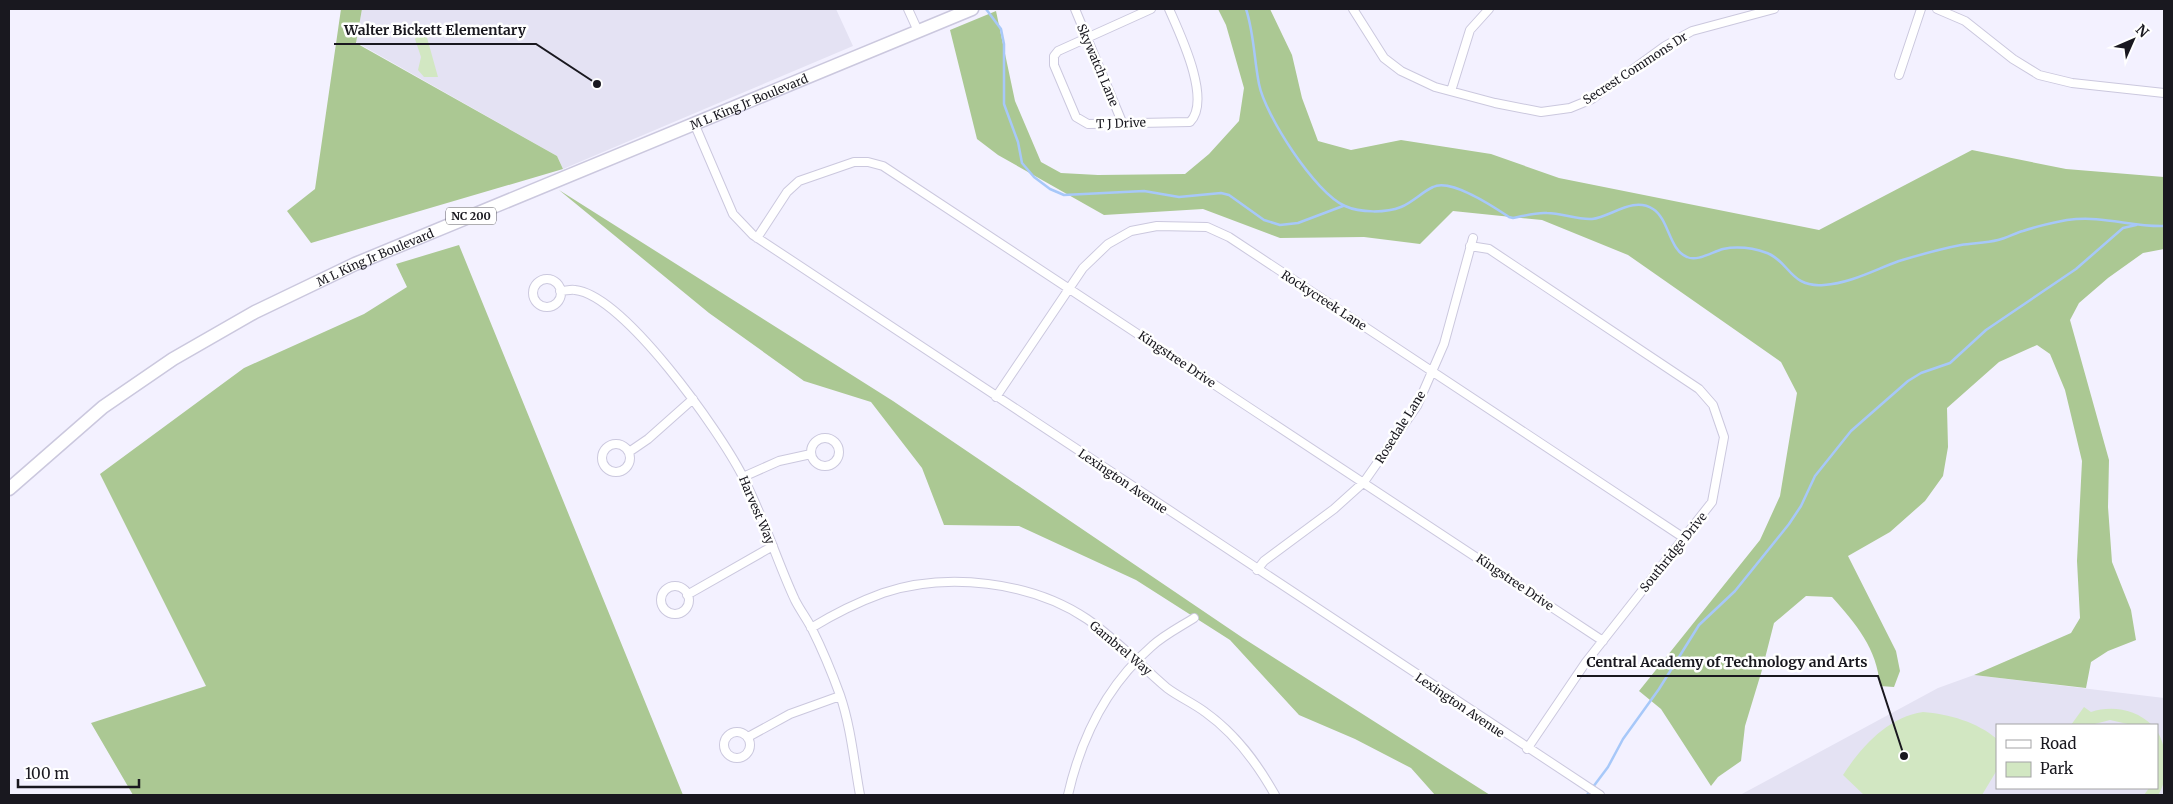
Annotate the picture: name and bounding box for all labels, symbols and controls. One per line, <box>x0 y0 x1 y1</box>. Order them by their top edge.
callout: Walter Bickett Elementary <box>334 15 536 44</box>
north arrow <box>2108 15 2158 65</box>
text: Walter Bickett Elementary <box>343 21 527 39</box>
text: N <box>2132 21 2152 41</box>
street label: Skywatch Lane <box>1074 22 1122 108</box>
street label: Secrest Commons Dr <box>1580 28 1690 107</box>
street label: M L King Jr Boulevard <box>687 70 810 132</box>
street label: T J Drive <box>1096 115 1146 131</box>
road number: NC 200 <box>446 208 496 225</box>
street label: M L King Jr Boulevard <box>314 225 436 289</box>
street label: Rockycreek Lane <box>1279 267 1369 333</box>
street label: Kingstree Drive <box>1135 328 1219 390</box>
street label: Rosedale Lane <box>1372 388 1428 466</box>
street label: Lexington Avenue <box>1075 446 1171 516</box>
street label: Harvest Way <box>736 474 778 546</box>
street label: Southridge Drive <box>1636 509 1710 595</box>
street label: Kingstree Drive <box>1473 551 1557 613</box>
street label: Gambrel Way <box>1087 618 1155 678</box>
callout: Central Academy of Technology and Arts <box>1577 647 1878 676</box>
text: Central Academy of Technology and Arts <box>1587 653 1867 671</box>
street label: Lexington Avenue <box>1412 670 1508 740</box>
legend <box>1996 724 2158 789</box>
text: Road <box>2040 734 2076 753</box>
scale bar <box>18 756 139 788</box>
text: Park <box>2040 759 2074 778</box>
text: 100 m <box>25 764 69 783</box>

